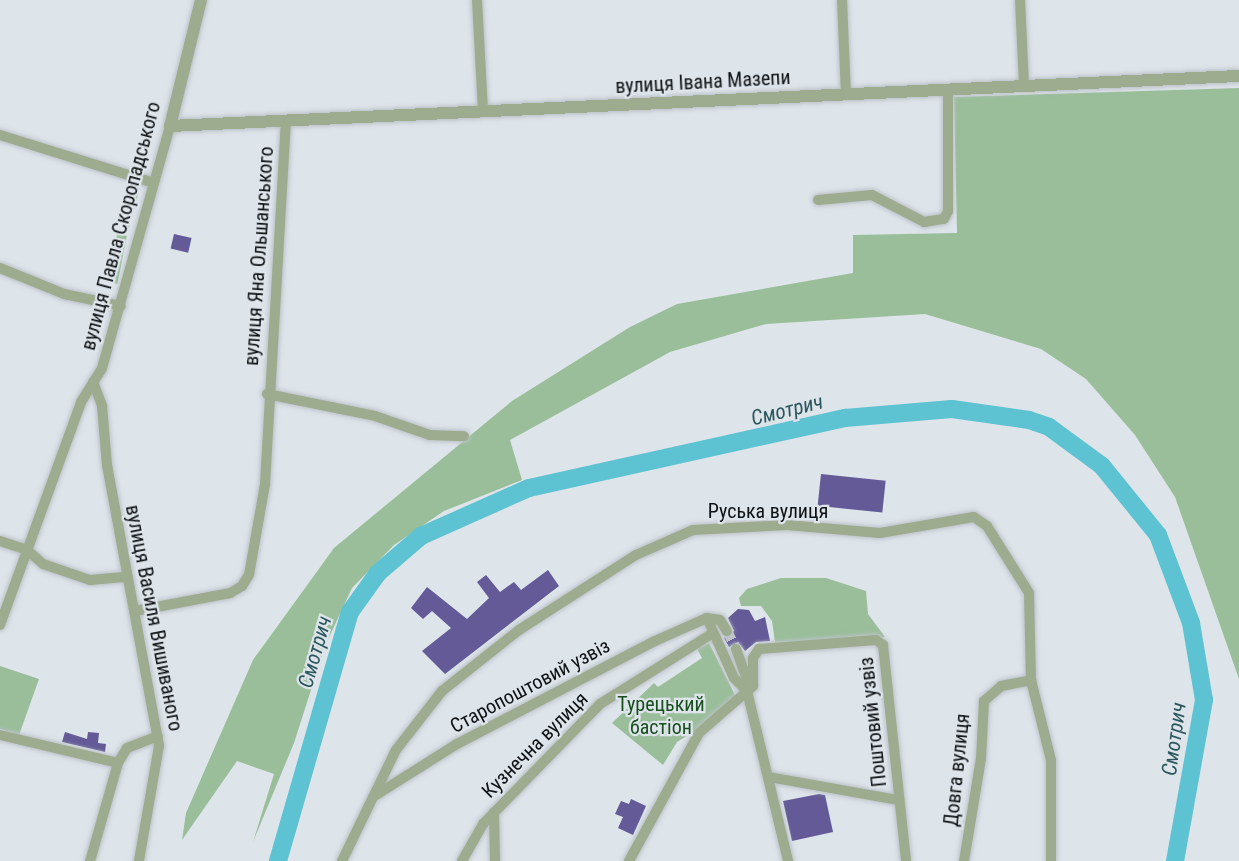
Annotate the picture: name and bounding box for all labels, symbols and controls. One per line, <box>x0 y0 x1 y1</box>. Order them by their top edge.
street label: вулиця Івана Мазепи <box>615 65 791 99</box>
street label: вулиця Павла Скоропадського <box>76 99 166 353</box>
street label: вулиця Яна Ольшанського <box>239 145 279 367</box>
water label: Смотрич <box>748 389 826 431</box>
street label: Руська вулиця <box>708 499 828 523</box>
street label: вулиця Василя Вишиваного <box>120 503 188 733</box>
water label: Смотрич <box>293 613 337 691</box>
street label: Старопоштовий узвіз <box>446 634 614 738</box>
street label: Поштовий узвіз <box>854 656 892 788</box>
street label: Кузнечна вулиця <box>477 687 593 803</box>
park label: Турецький бастіон <box>617 693 705 740</box>
water label: Смотрич <box>1156 701 1192 777</box>
street label: Довга вулиця <box>939 712 975 828</box>

